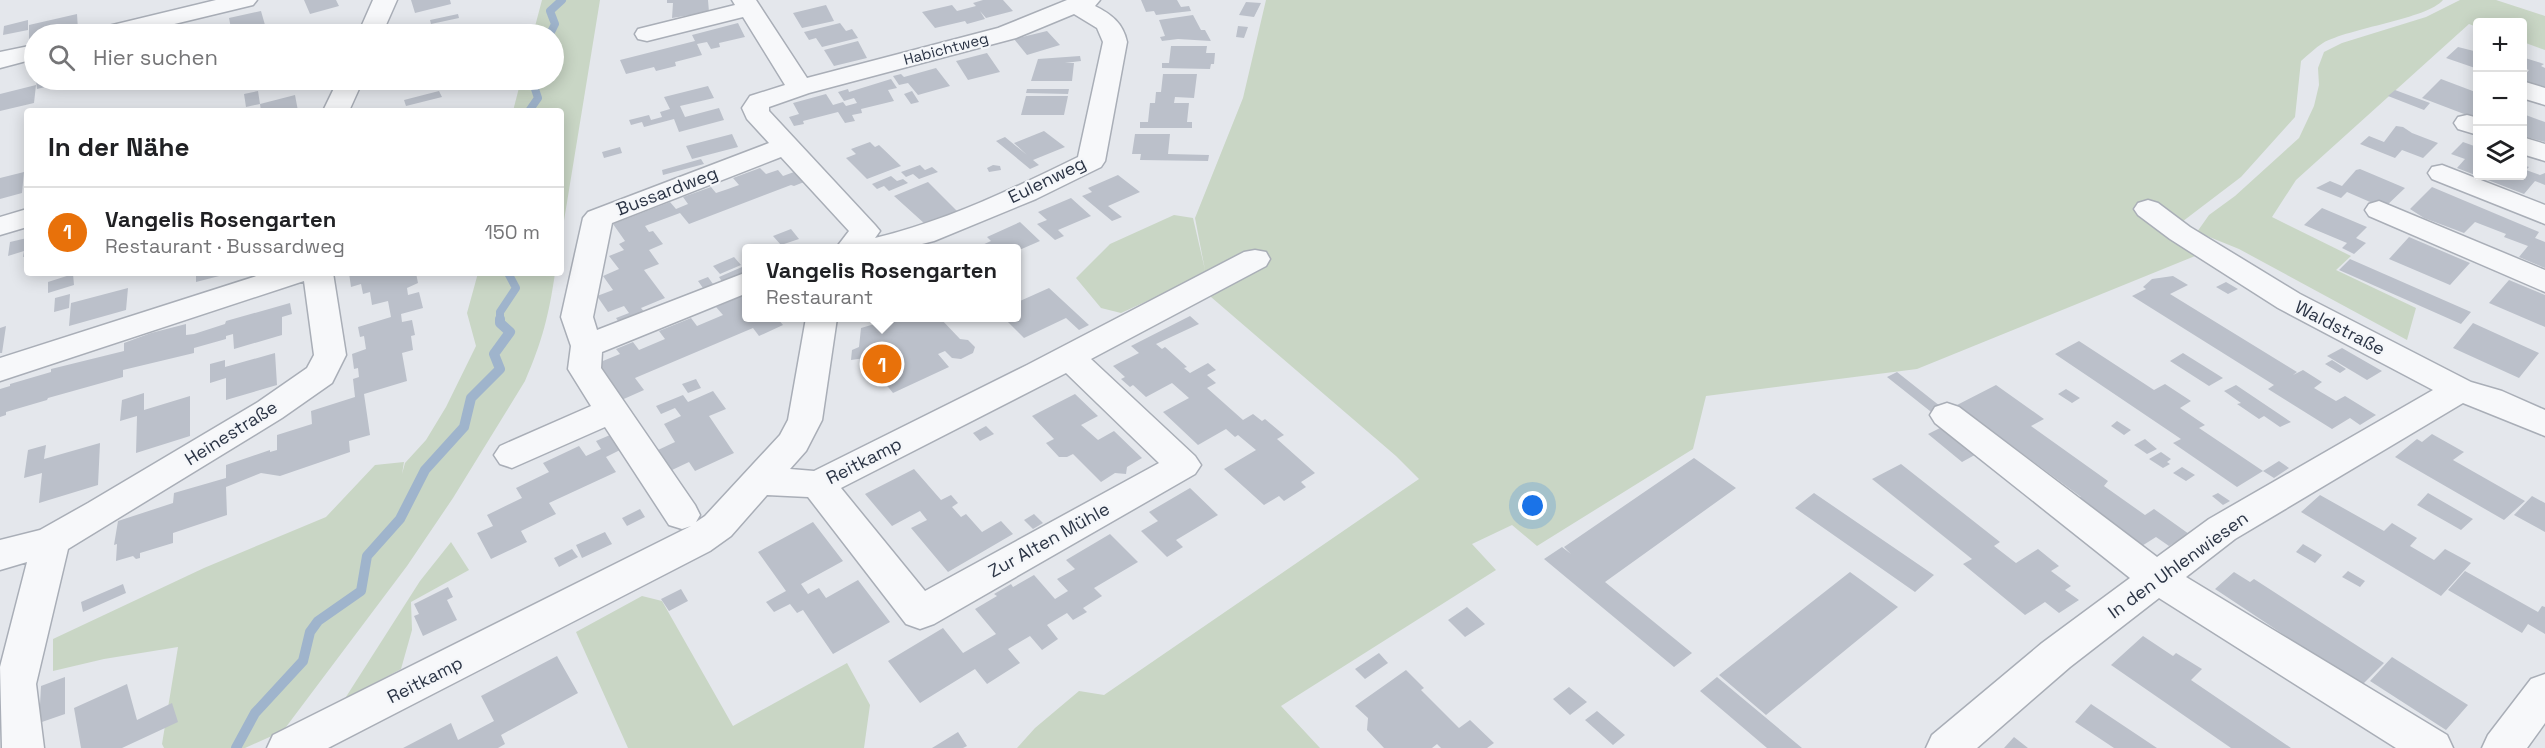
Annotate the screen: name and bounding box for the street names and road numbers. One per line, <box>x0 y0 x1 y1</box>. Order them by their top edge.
street label: Habichtweg <box>901 28 990 69</box>
street label: Eulenweg <box>1004 151 1089 208</box>
street label: Bussardweg <box>613 161 721 220</box>
street label: Waldstraße <box>2291 295 2389 360</box>
street label: Heinestraße <box>180 395 281 470</box>
street label: Reitkamp <box>822 432 905 489</box>
street label: Zur Alten Mühle <box>984 497 1113 582</box>
street label: In den Uhlenwiesen <box>2103 506 2252 623</box>
street label: Reitkamp <box>383 651 466 708</box>

